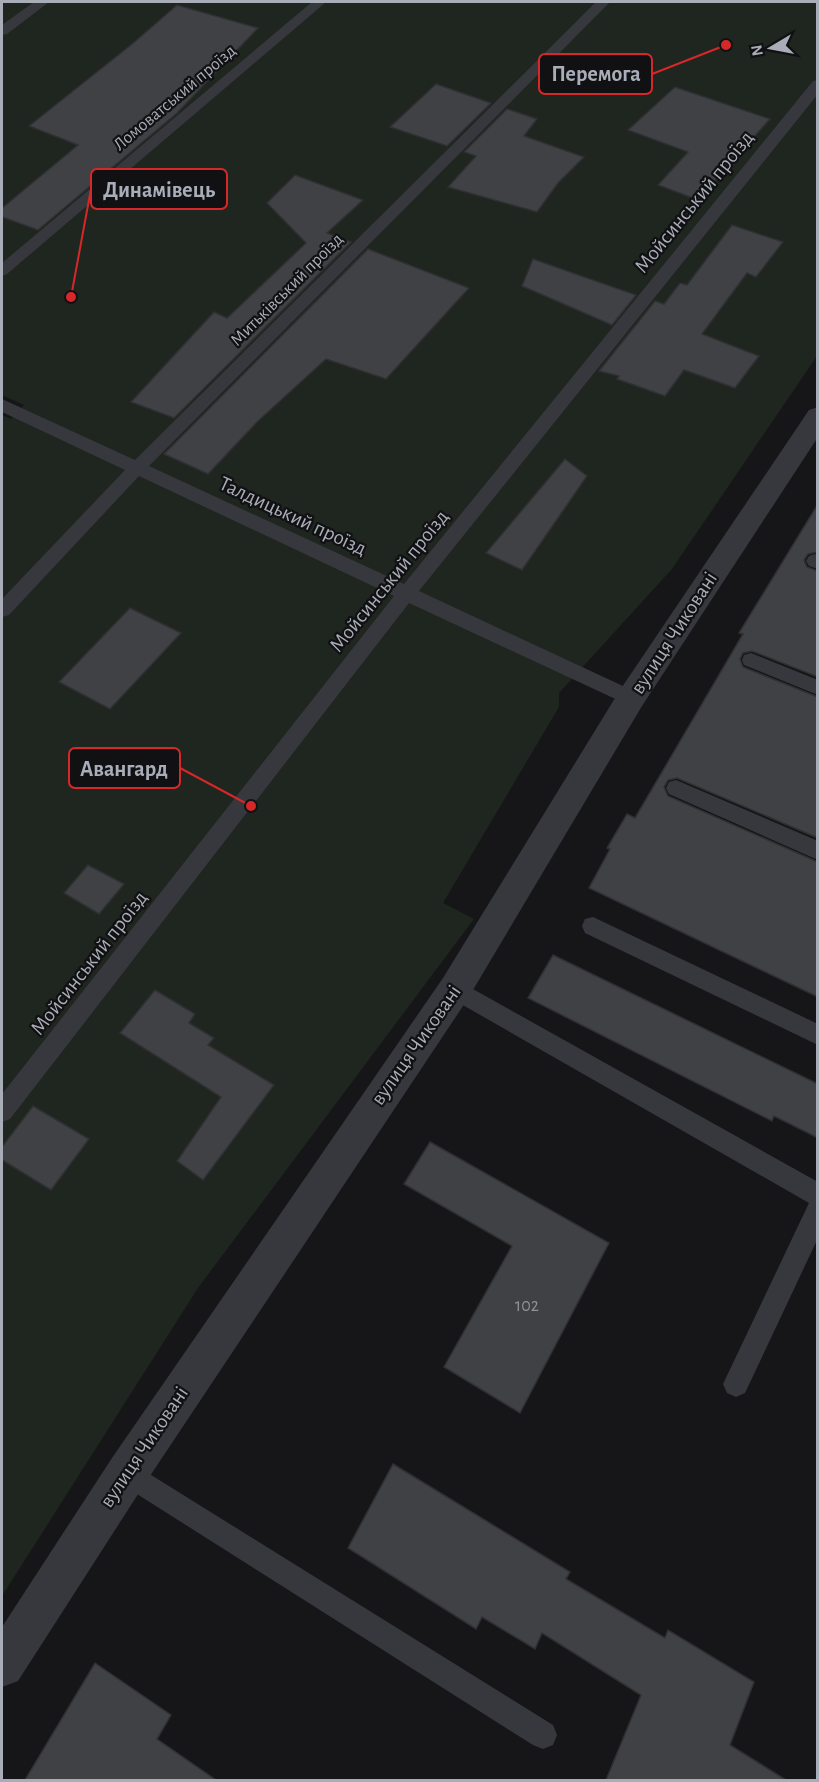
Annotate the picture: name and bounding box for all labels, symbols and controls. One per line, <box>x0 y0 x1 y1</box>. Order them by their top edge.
north arrow <box>741 18 801 78</box>
street label: Ломоватський проїзд <box>110 42 240 154</box>
text: N <box>748 44 766 57</box>
callout: Перемога <box>539 54 652 94</box>
text: Перемога <box>551 63 641 85</box>
street label: Мойсинський проїзд <box>630 127 758 277</box>
callout: Динамівець <box>91 169 227 209</box>
text: Динамівець <box>103 179 216 201</box>
street label: Митьківський проїзд <box>227 230 347 350</box>
street label: Талдицький проїзд <box>216 473 370 559</box>
street label: Мойсинський проїзд <box>325 506 453 656</box>
street label: вулиця Чиковані <box>627 568 721 698</box>
callout: Авангард <box>69 748 180 788</box>
text: Авангард <box>80 758 168 780</box>
street label: Мойсинський проїзд <box>27 887 151 1039</box>
street label: вулиця Чиковані <box>367 981 465 1109</box>
house number: 102 <box>515 1297 539 1315</box>
street label: вулиця Чиковані <box>96 1383 192 1511</box>

